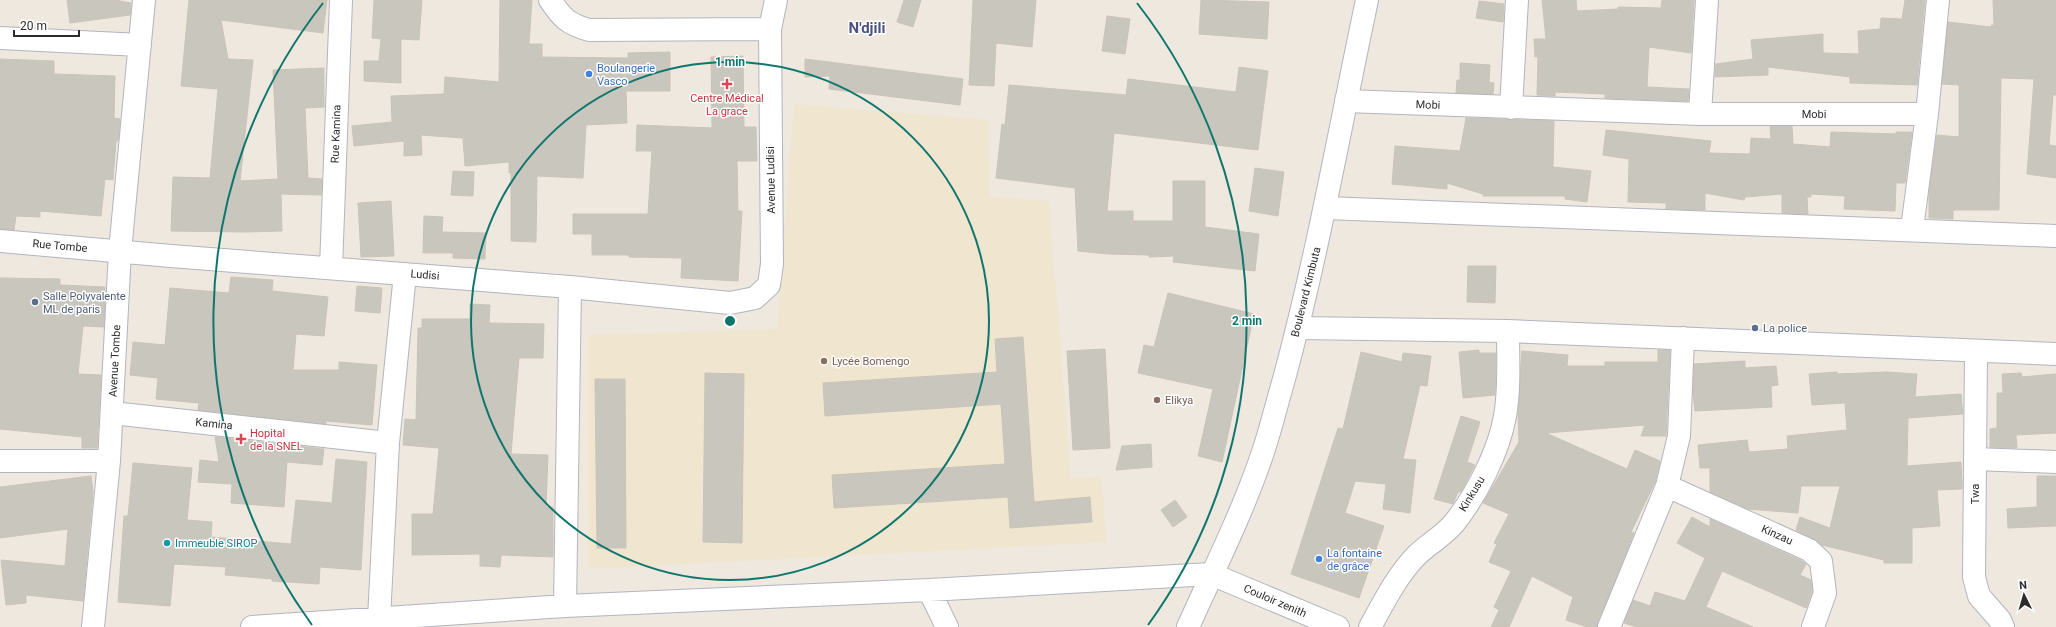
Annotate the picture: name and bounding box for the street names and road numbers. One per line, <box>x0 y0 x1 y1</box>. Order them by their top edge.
street label: Mobi <box>1415 98 1441 112</box>
street label: Rue Kamina <box>328 104 344 164</box>
street label: Mobi <box>1802 108 1826 121</box>
street label: Avenue Ludisi <box>764 146 778 214</box>
street label: Rue Tombe <box>32 237 88 255</box>
street label: Boulevard Kimbuta <box>1289 246 1323 338</box>
street label: Ludisi <box>410 267 440 283</box>
street label: Avenue Tombe <box>107 324 123 398</box>
street label: Kamina <box>195 416 233 432</box>
street label: Kinkusu <box>1456 474 1488 514</box>
street label: Twa <box>1969 484 1982 504</box>
street label: Kinzau <box>1759 522 1795 548</box>
street label: Couloir zenith <box>1242 582 1308 620</box>

